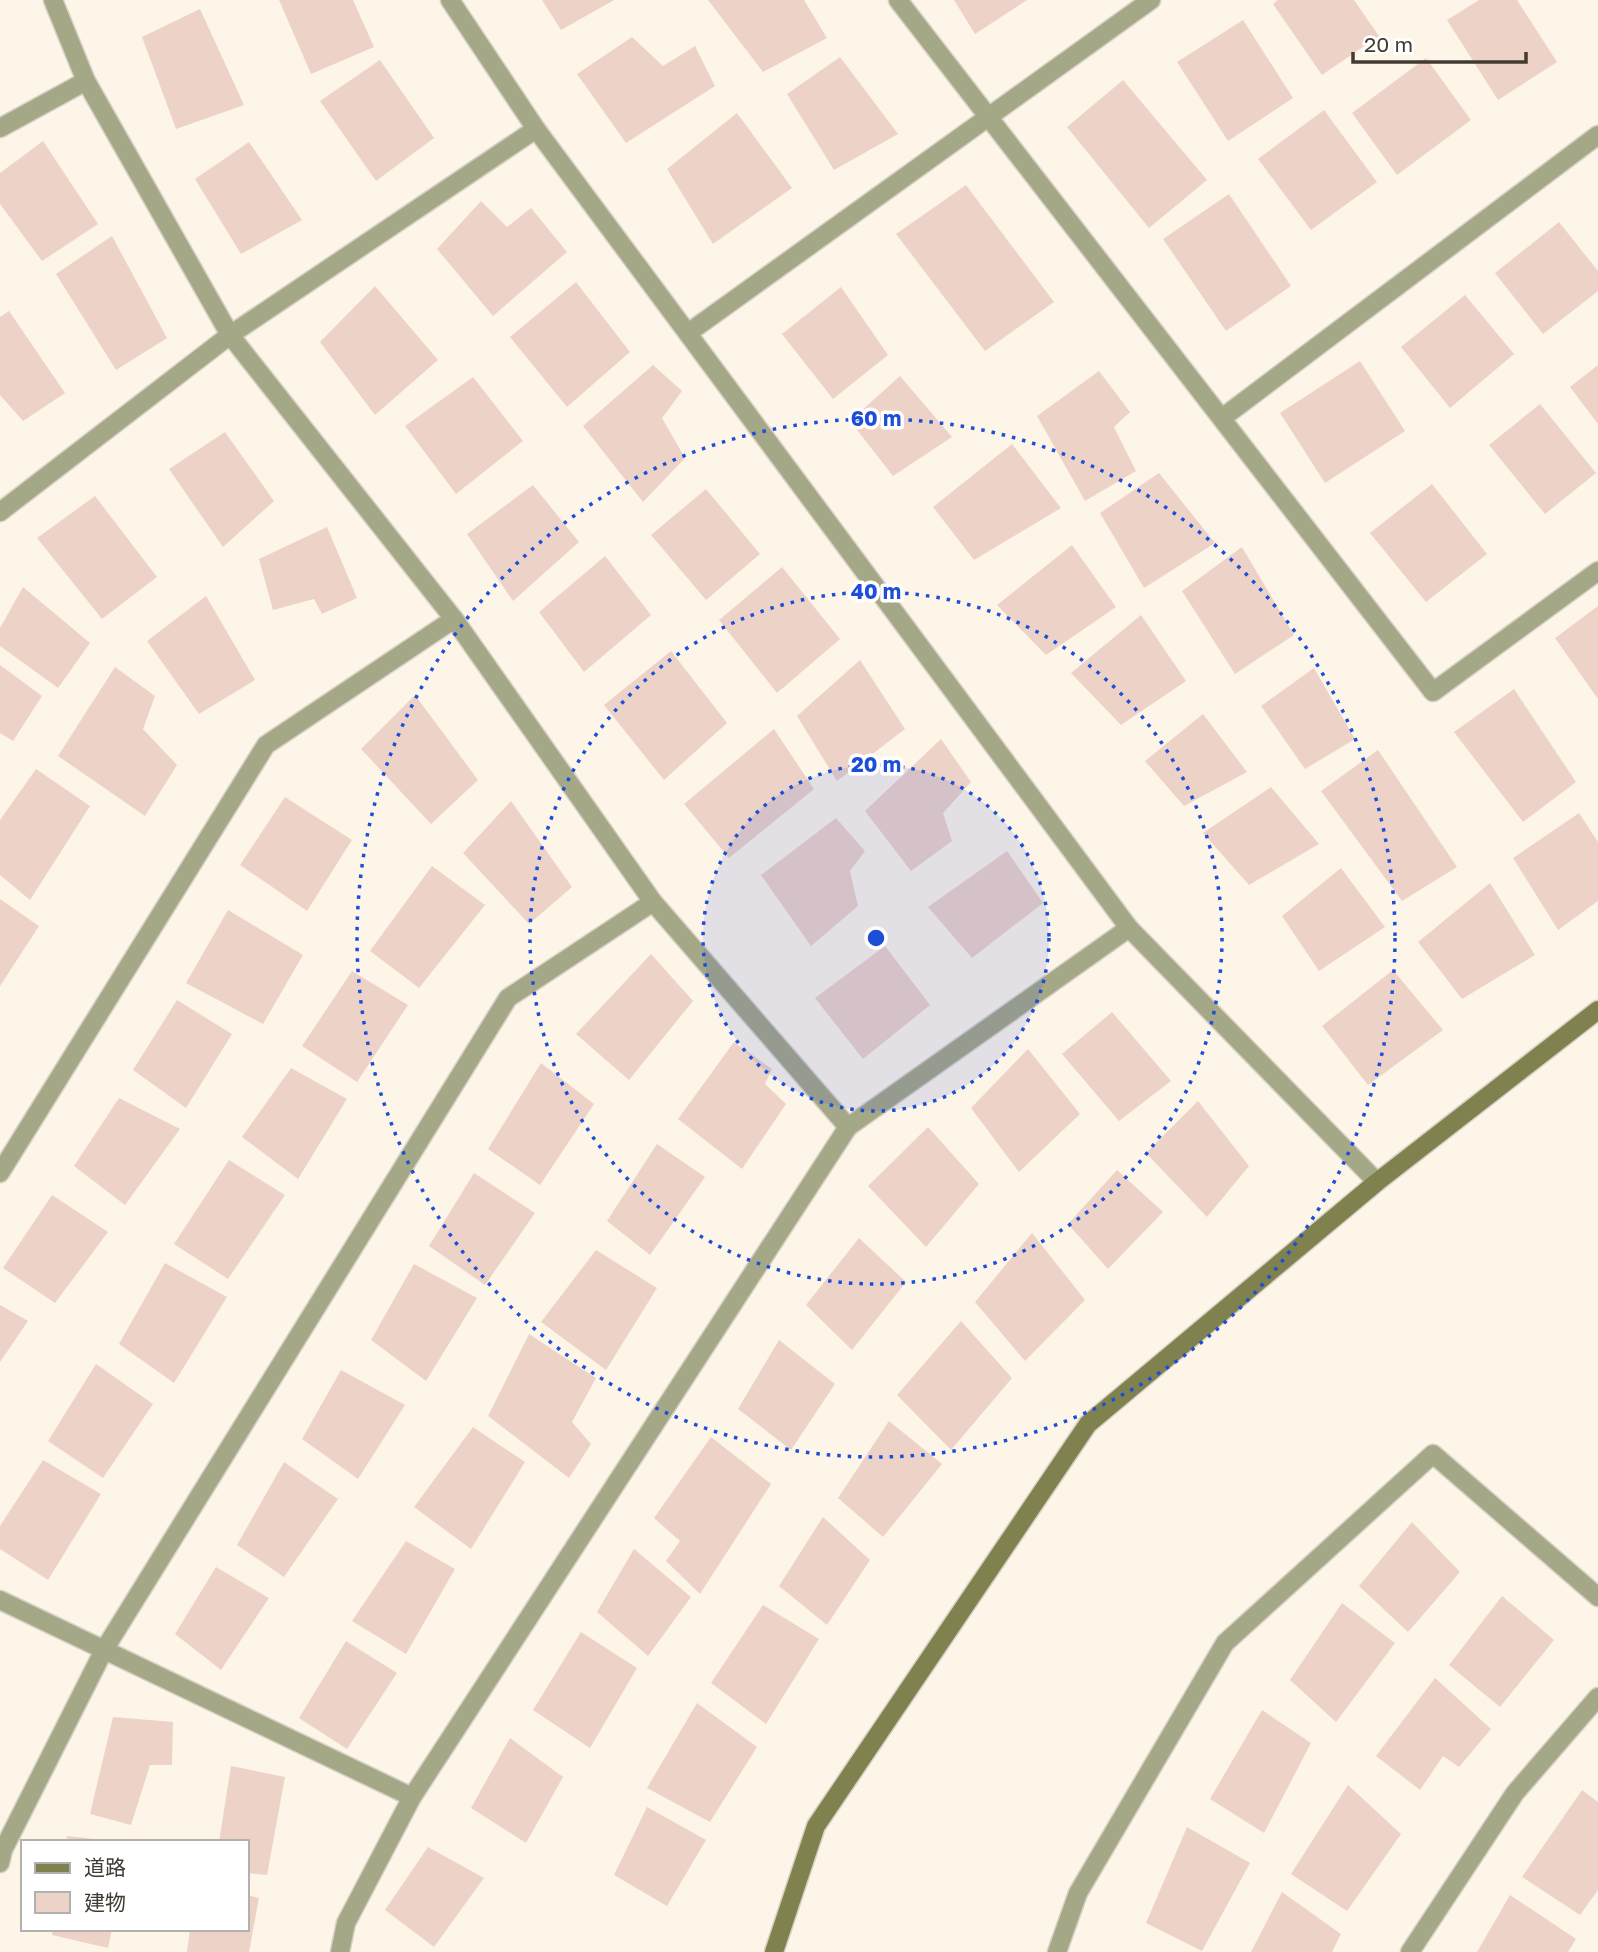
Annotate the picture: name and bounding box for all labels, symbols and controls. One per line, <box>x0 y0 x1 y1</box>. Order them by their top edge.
scale bar <box>1353 21 1526 65</box>
text: 20 m <box>1364 31 1413 57</box>
text: 60 m <box>851 405 901 431</box>
text: 40 m <box>851 578 901 604</box>
text: 20 m <box>851 751 901 777</box>
centre of rings <box>864 926 888 950</box>
legend <box>21 1840 248 1931</box>
text: 道路 <box>84 1854 126 1880</box>
text: 建物 <box>84 1889 126 1915</box>

